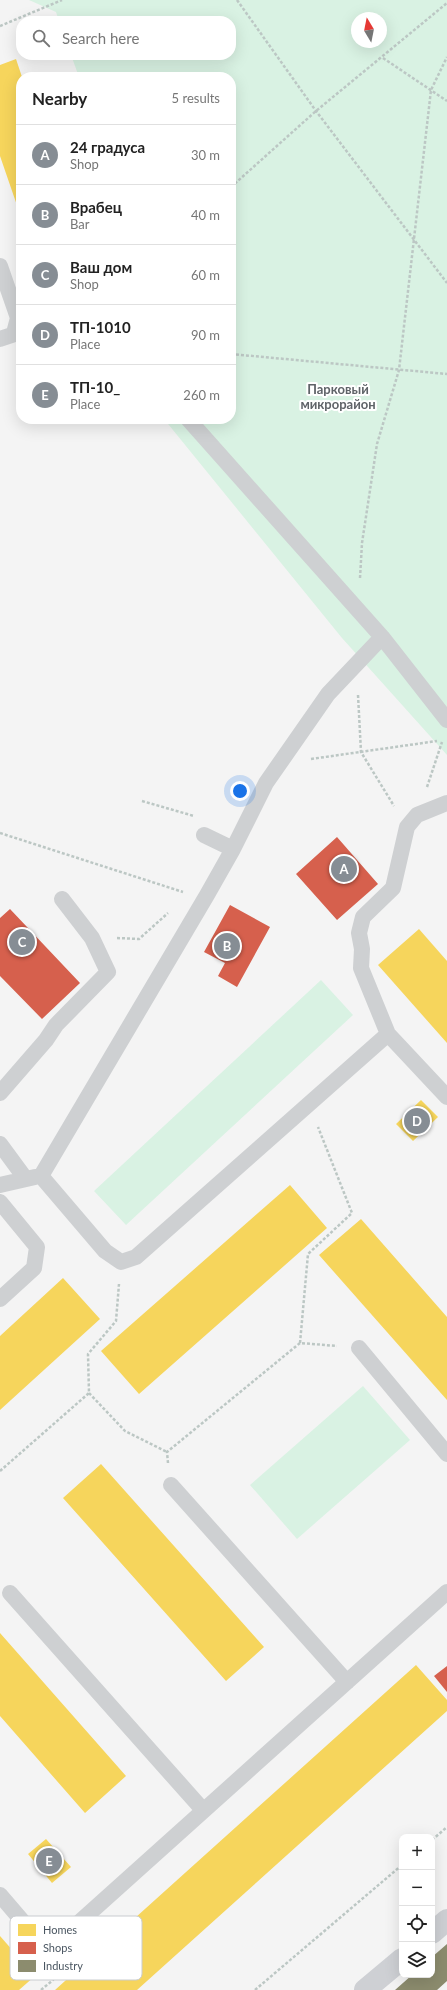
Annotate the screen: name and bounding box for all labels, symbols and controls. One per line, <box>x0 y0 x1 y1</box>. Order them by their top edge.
north arrow <box>351 12 387 48</box>
search box <box>16 16 236 60</box>
icon: search <box>30 27 52 49</box>
text: Search here <box>62 29 139 47</box>
text: Nearby <box>32 88 87 109</box>
text: 5 results <box>172 90 220 106</box>
text: 24 градуса <box>70 138 145 156</box>
text: A <box>40 147 50 163</box>
text: 30 m <box>191 147 220 163</box>
text: Shop <box>70 156 99 172</box>
text: Врабец <box>70 198 122 216</box>
text: B <box>41 207 49 223</box>
text: 40 m <box>191 207 220 223</box>
text: Bar <box>70 216 90 232</box>
text: Ваш дом <box>70 258 132 276</box>
text: C <box>41 267 49 283</box>
text: 60 m <box>191 267 220 283</box>
text: Shop <box>70 276 99 292</box>
text: ТП-1010 <box>70 318 131 336</box>
text: D <box>40 327 50 343</box>
text: 90 m <box>191 327 220 343</box>
text: Place <box>70 336 100 352</box>
text: ТП-10_ <box>70 378 120 396</box>
district label: Парковый микрорайон <box>300 381 376 412</box>
text: E <box>41 387 49 403</box>
text: 260 m <box>183 387 220 403</box>
text: Place <box>70 396 100 412</box>
your location <box>230 781 250 801</box>
pin: A <box>331 854 357 884</box>
pin: C <box>9 927 35 957</box>
pin: B <box>214 931 240 961</box>
pin: D <box>404 1106 430 1136</box>
map controls <box>399 1834 435 1978</box>
button: + <box>399 1834 435 1870</box>
pin: E <box>36 1846 62 1876</box>
button: − <box>399 1870 435 1906</box>
button: locate <box>399 1906 435 1942</box>
legend <box>10 1916 142 1980</box>
text: Homes <box>43 1923 77 1936</box>
text: Shops <box>43 1941 72 1954</box>
button: layers <box>399 1942 435 1978</box>
text: Industry <box>43 1959 83 1972</box>

